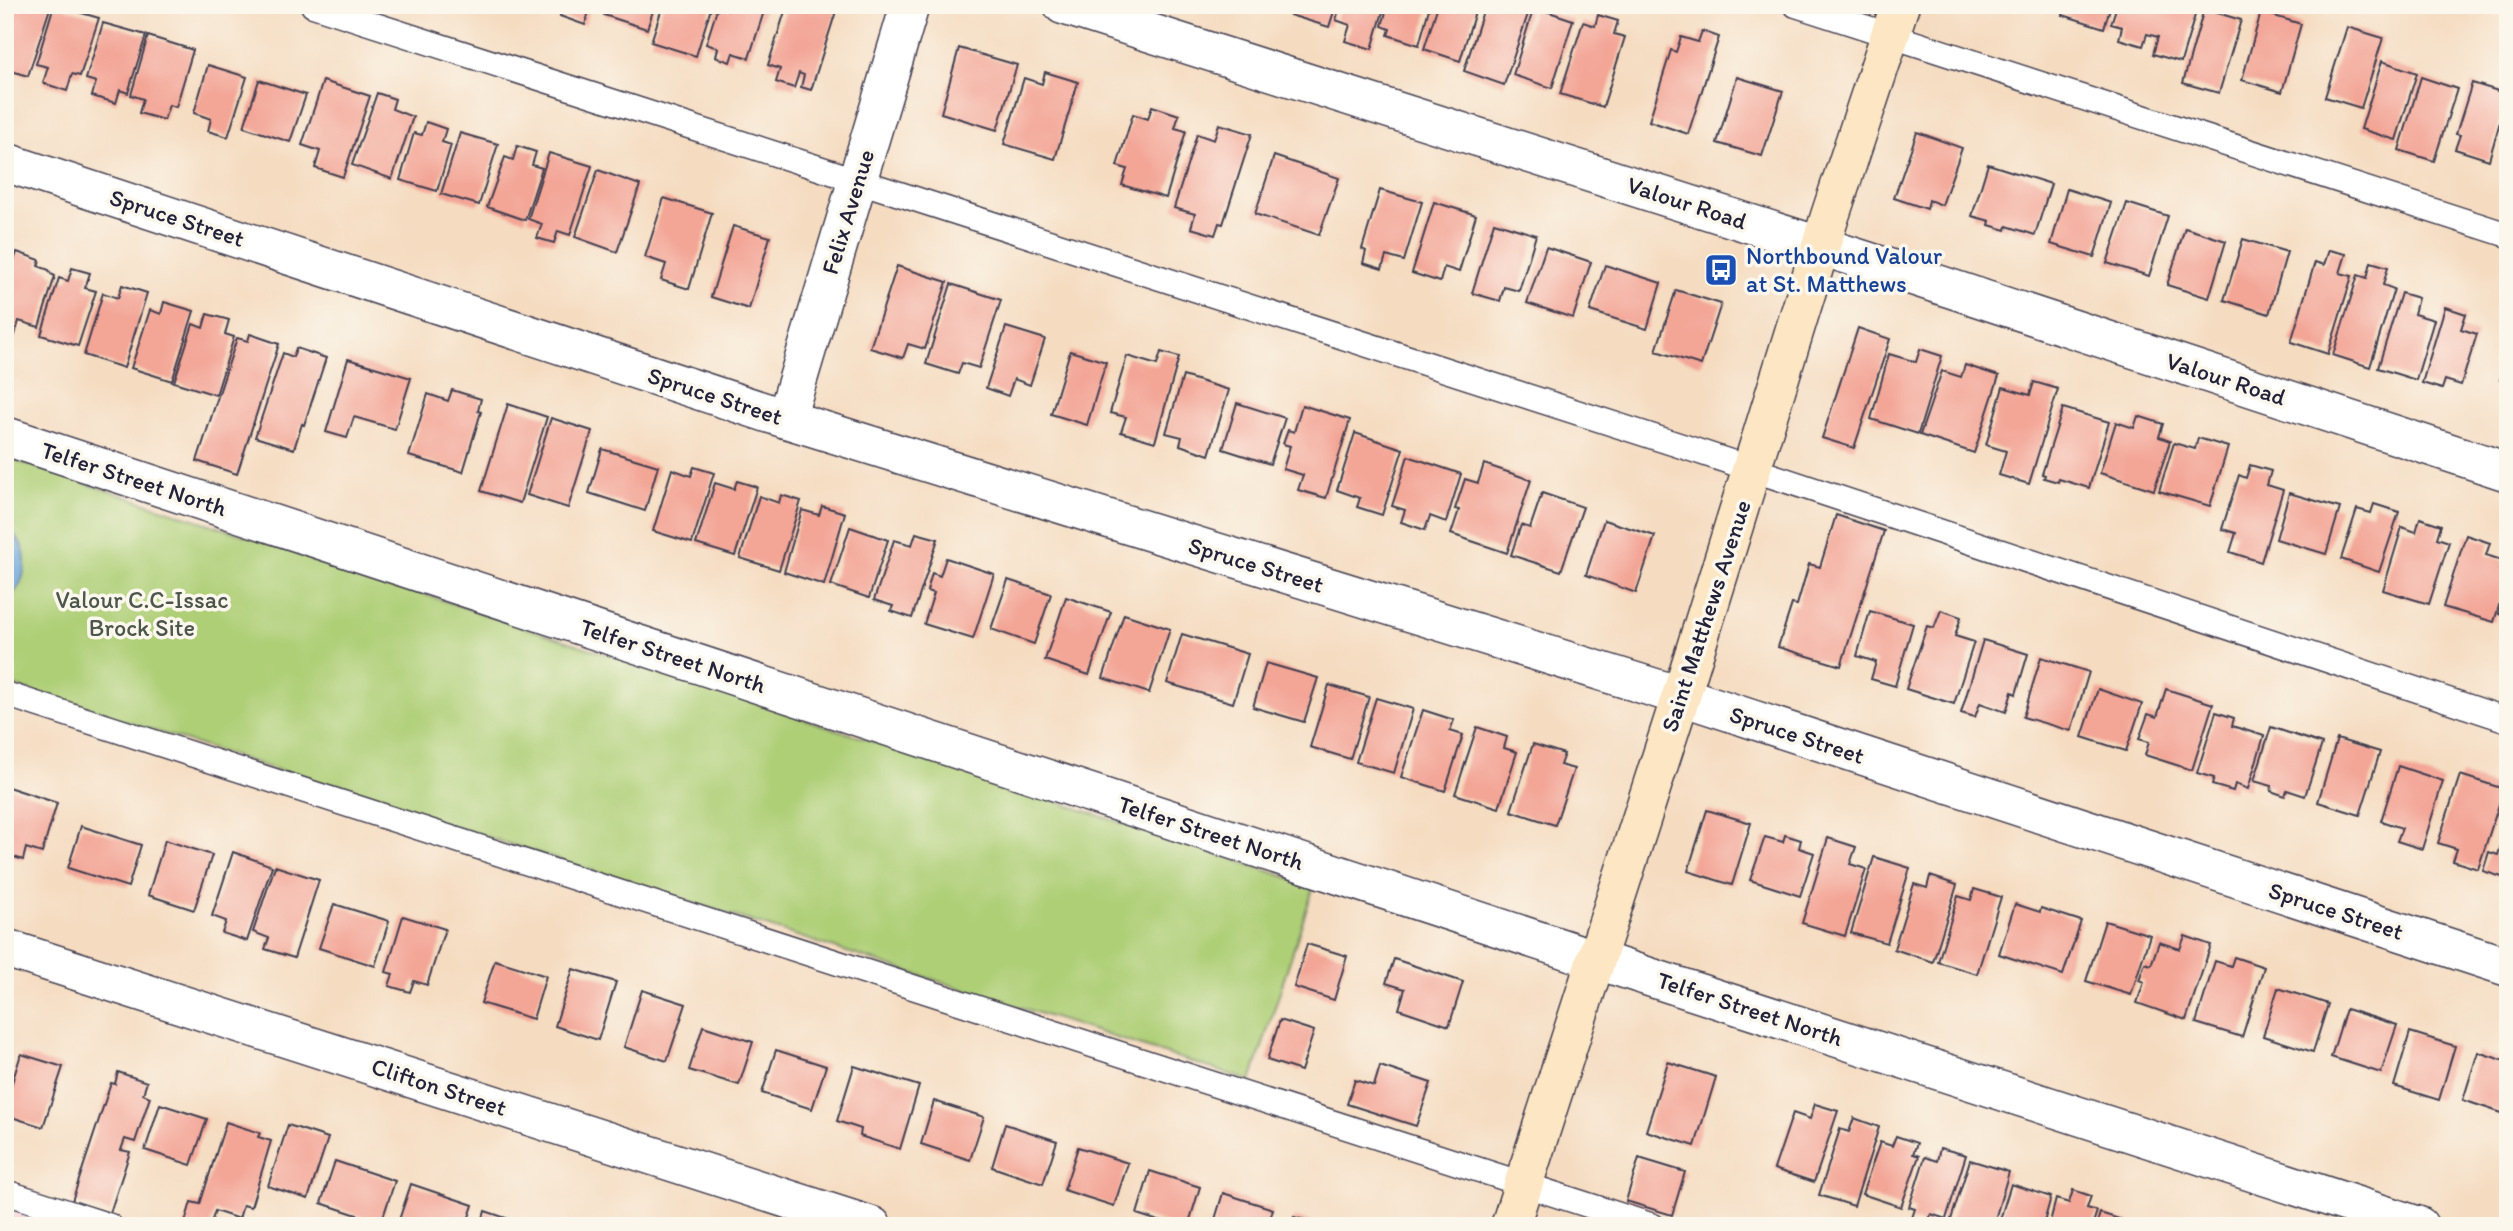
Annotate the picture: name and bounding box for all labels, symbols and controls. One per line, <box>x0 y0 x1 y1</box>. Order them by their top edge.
street label: Felix Avenue <box>815 146 880 278</box>
street label: Valour Road <box>1624 170 1751 235</box>
street label: Spruce Street <box>106 182 248 253</box>
place label: Northbound Valour at St. Matthews <box>1746 241 1942 298</box>
bus stop icon: Northbound Valour at St. Matthews <box>1702 251 1740 289</box>
street label: Valour Road <box>2163 346 2290 411</box>
street label: Spruce Street <box>644 360 786 431</box>
street label: Telfer Street North <box>38 435 231 522</box>
street label: Saint Matthews Avenue <box>1654 496 1757 735</box>
street label: Spruce Street <box>1185 530 1327 599</box>
park label: Valour C.C-Issac Brock Site <box>56 585 228 642</box>
street label: Telfer Street North <box>577 612 770 699</box>
street label: Spruce Street <box>1726 699 1868 770</box>
street label: Telfer Street North <box>1115 789 1308 876</box>
street label: Spruce Street <box>2265 875 2407 946</box>
street label: Telfer Street North <box>1654 965 1847 1052</box>
street label: Clifton Street <box>368 1051 510 1122</box>

